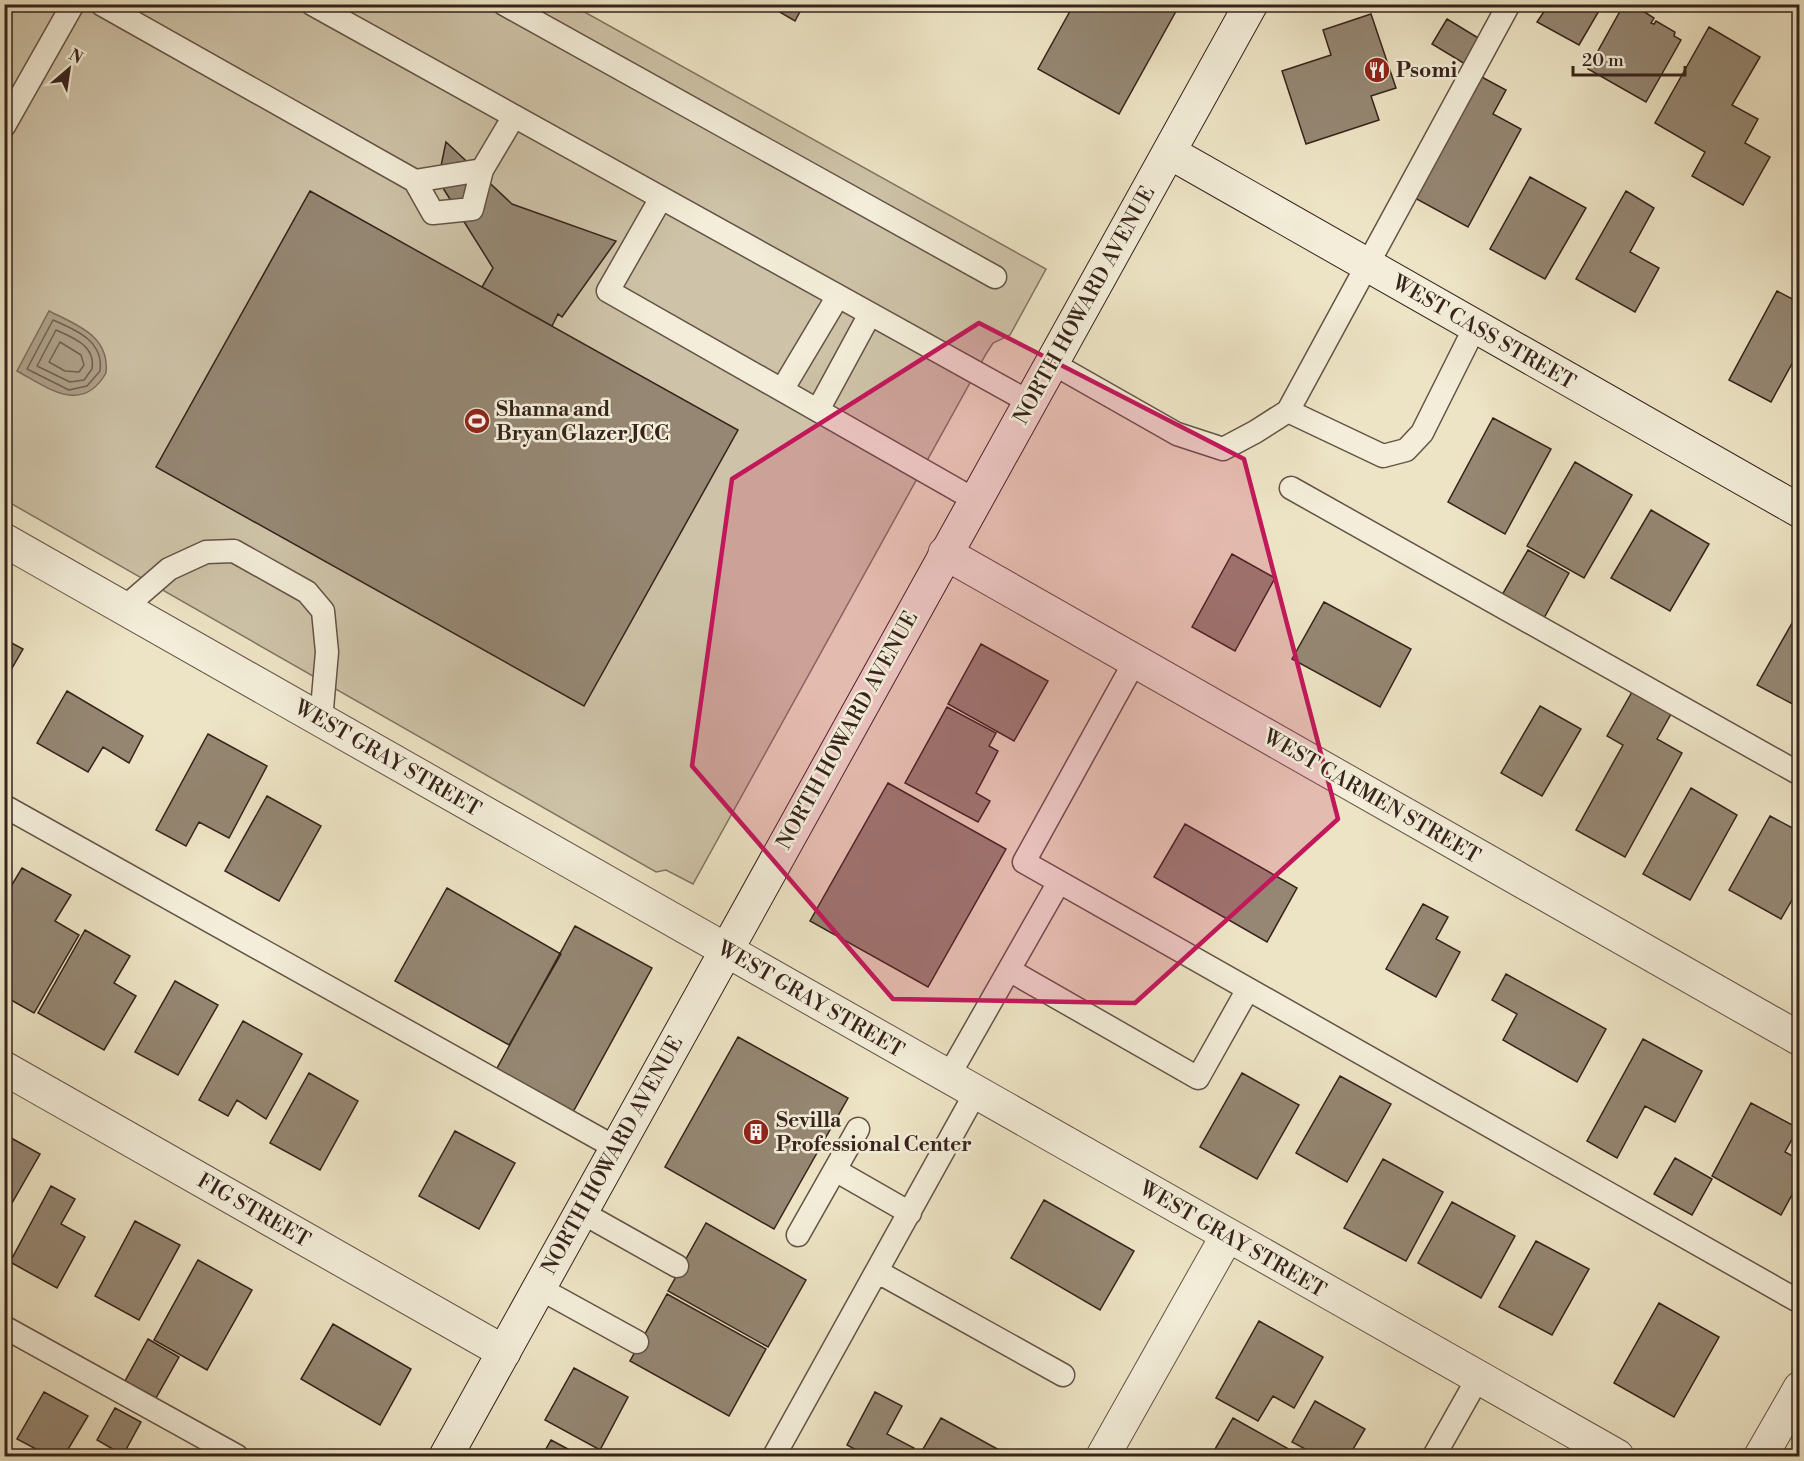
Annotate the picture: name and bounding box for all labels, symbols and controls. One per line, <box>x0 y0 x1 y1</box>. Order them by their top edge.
north arrow <box>39 39 99 99</box>
scale bar <box>1573 39 1686 77</box>
text: N <box>65 45 86 69</box>
text: 20 m <box>1582 49 1624 72</box>
restaurant icon: Psomi <box>1362 55 1392 85</box>
place label: Psomi <box>1396 58 1458 84</box>
street label: NORTH HOWARD AVENUE <box>1008 182 1161 429</box>
street label: WEST CASS STREET <box>1386 269 1580 396</box>
place label: Shanna and Bryan Glazer JCC <box>496 397 669 447</box>
sports icon: Shanna and Bryan Glazer JCC <box>462 406 492 436</box>
street label: NORTH HOWARD AVENUE <box>771 607 924 854</box>
street label: WEST GRAY STREET <box>289 694 486 823</box>
street label: WEST CARMEN STREET <box>1257 724 1485 870</box>
street label: WEST GRAY STREET <box>712 935 909 1064</box>
street label: NORTH HOWARD AVENUE <box>536 1032 689 1279</box>
place label: Sevilla Professional Center <box>776 1108 972 1158</box>
building icon: Sevilla Professional Center <box>741 1117 771 1147</box>
street label: FIG STREET <box>192 1168 315 1254</box>
street label: WEST GRAY STREET <box>1134 1175 1331 1304</box>

